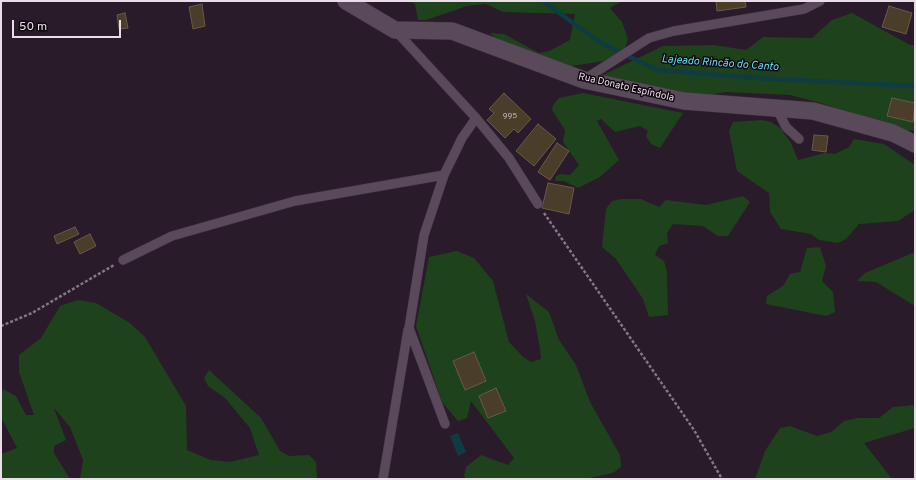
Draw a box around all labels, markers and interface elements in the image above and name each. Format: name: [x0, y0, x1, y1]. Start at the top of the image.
scale bar: [14, 12, 123, 38]
text: 50 m: [19, 19, 47, 35]
water label: Lajeado Rincão do Canto: [661, 53, 779, 75]
street label: Rua Donato Espíndola: [577, 71, 675, 105]
house number: 995: [503, 111, 517, 121]

